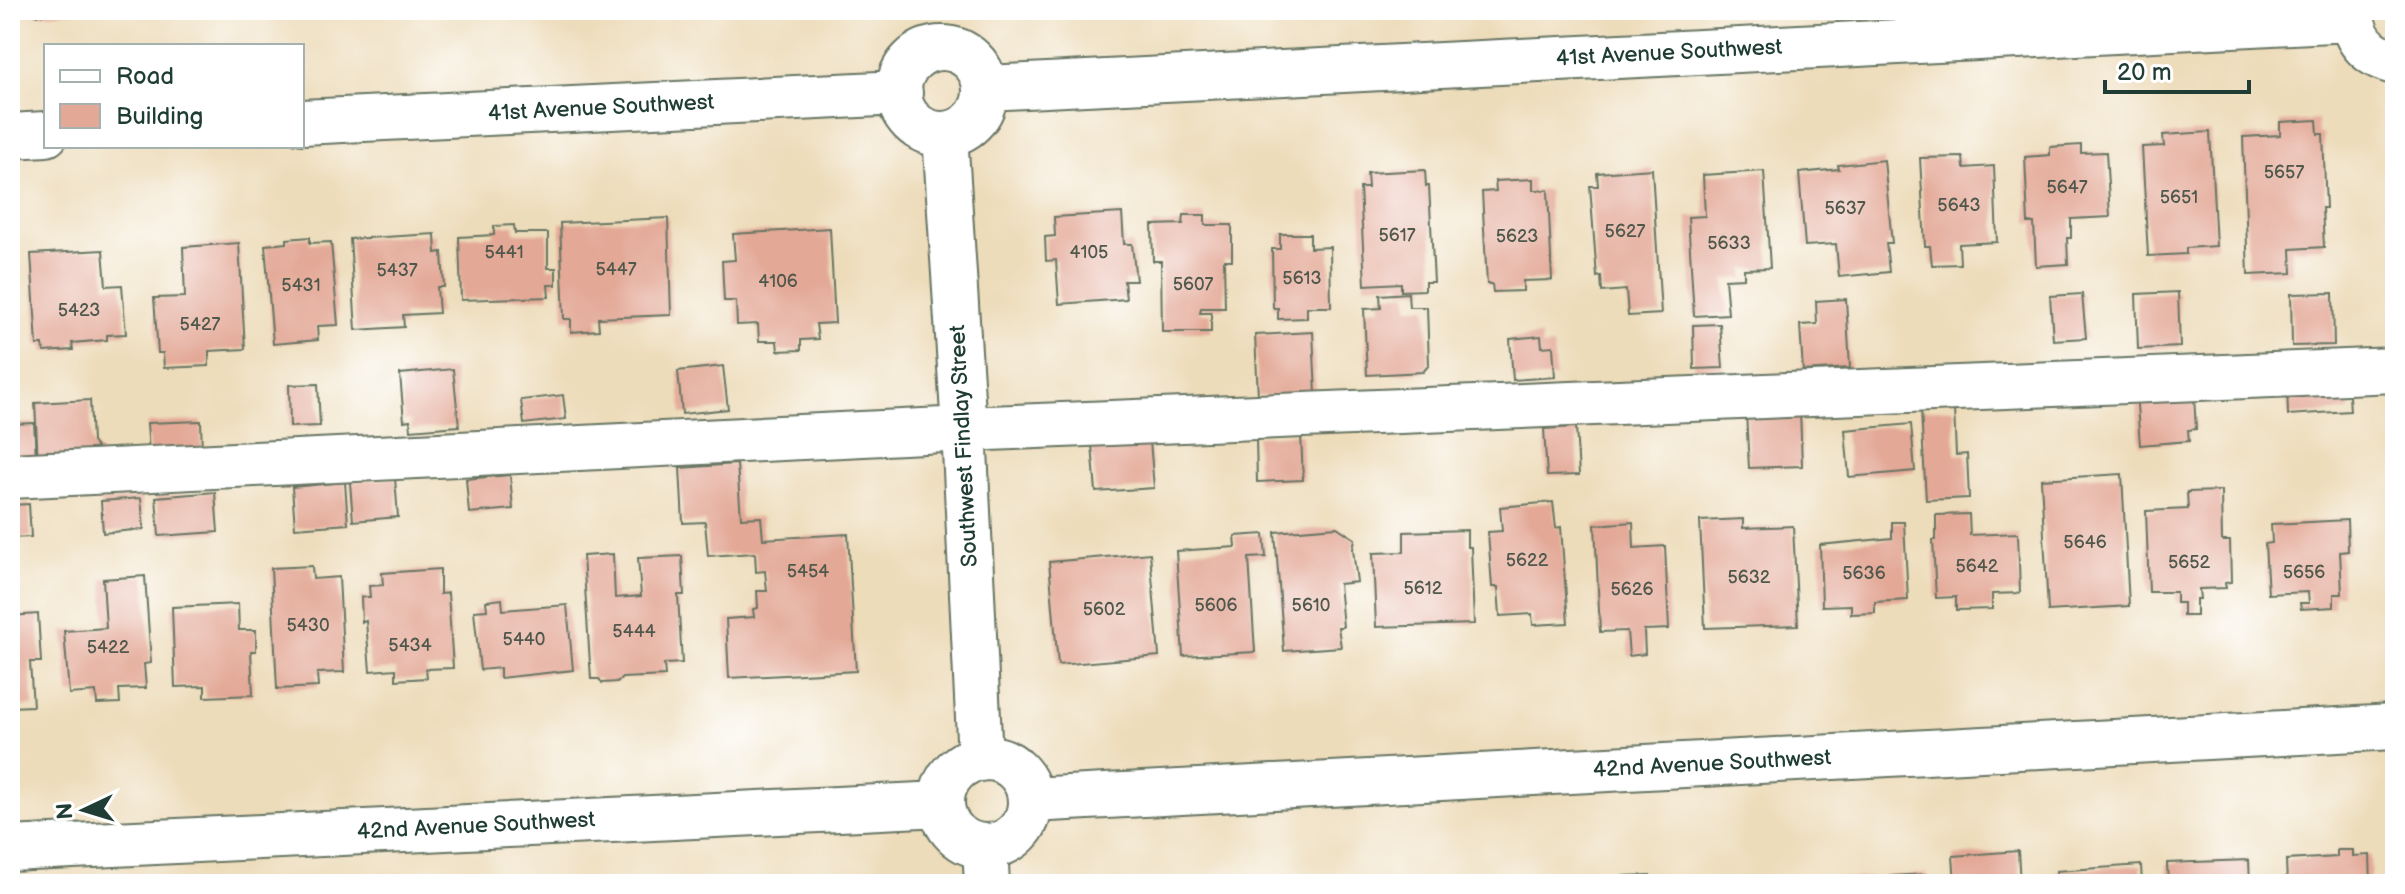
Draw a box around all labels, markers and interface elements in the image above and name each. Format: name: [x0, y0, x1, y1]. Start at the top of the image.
street label: 41st Avenue Southwest: [1555, 34, 1783, 72]
legend: [44, 44, 304, 148]
scale bar: [2105, 44, 2249, 94]
text: 20 m: [2117, 58, 2172, 87]
text: Road: [116, 62, 174, 91]
street label: 41st Avenue Southwest: [487, 89, 715, 127]
text: Building: [116, 102, 203, 131]
house number: 5657: [2264, 162, 2304, 183]
house number: 5647: [2046, 177, 2088, 198]
house number: 5651: [2160, 187, 2198, 208]
house number: 5643: [1937, 195, 1981, 216]
house number: 5637: [1824, 198, 1866, 219]
house number: 5627: [1605, 221, 1646, 242]
house number: 5617: [1378, 225, 1416, 246]
house number: 5623: [1496, 226, 1538, 247]
house number: 5633: [1707, 233, 1751, 254]
house number: 5441: [484, 242, 524, 263]
house number: 4105: [1070, 242, 1108, 263]
house number: 5447: [595, 259, 637, 280]
house number: 5437: [376, 260, 418, 281]
house number: 5613: [1282, 268, 1322, 289]
house number: 4106: [758, 271, 798, 292]
house number: 5607: [1173, 274, 1214, 295]
house number: 5431: [281, 275, 321, 296]
house number: 5423: [58, 300, 100, 321]
house number: 5427: [180, 314, 221, 335]
street label: Southwest Findlay Street: [944, 324, 984, 568]
house number: 5646: [2063, 532, 2107, 553]
house number: 5622: [1506, 550, 1549, 571]
house number: 5652: [2168, 552, 2211, 573]
house number: 5642: [1956, 556, 1999, 577]
house number: 5454: [787, 561, 829, 582]
house number: 5656: [2283, 562, 2325, 583]
house number: 5636: [1842, 563, 1886, 584]
house number: 5632: [1727, 567, 1771, 588]
house number: 5612: [1404, 578, 1443, 599]
house number: 5626: [1611, 579, 1653, 600]
house number: 5606: [1195, 595, 1237, 616]
house number: 5610: [1292, 595, 1330, 616]
house number: 5602: [1083, 599, 1126, 620]
house number: 5430: [287, 615, 329, 636]
house number: 5444: [612, 621, 656, 642]
house number: 5440: [503, 629, 545, 650]
house number: 5434: [388, 635, 432, 656]
house number: 5422: [87, 637, 130, 658]
street label: 42nd Avenue Southwest: [1592, 744, 1832, 784]
north arrow: [44, 770, 124, 850]
text: N: [52, 802, 80, 820]
street label: 42nd Avenue Southwest: [356, 806, 596, 846]

